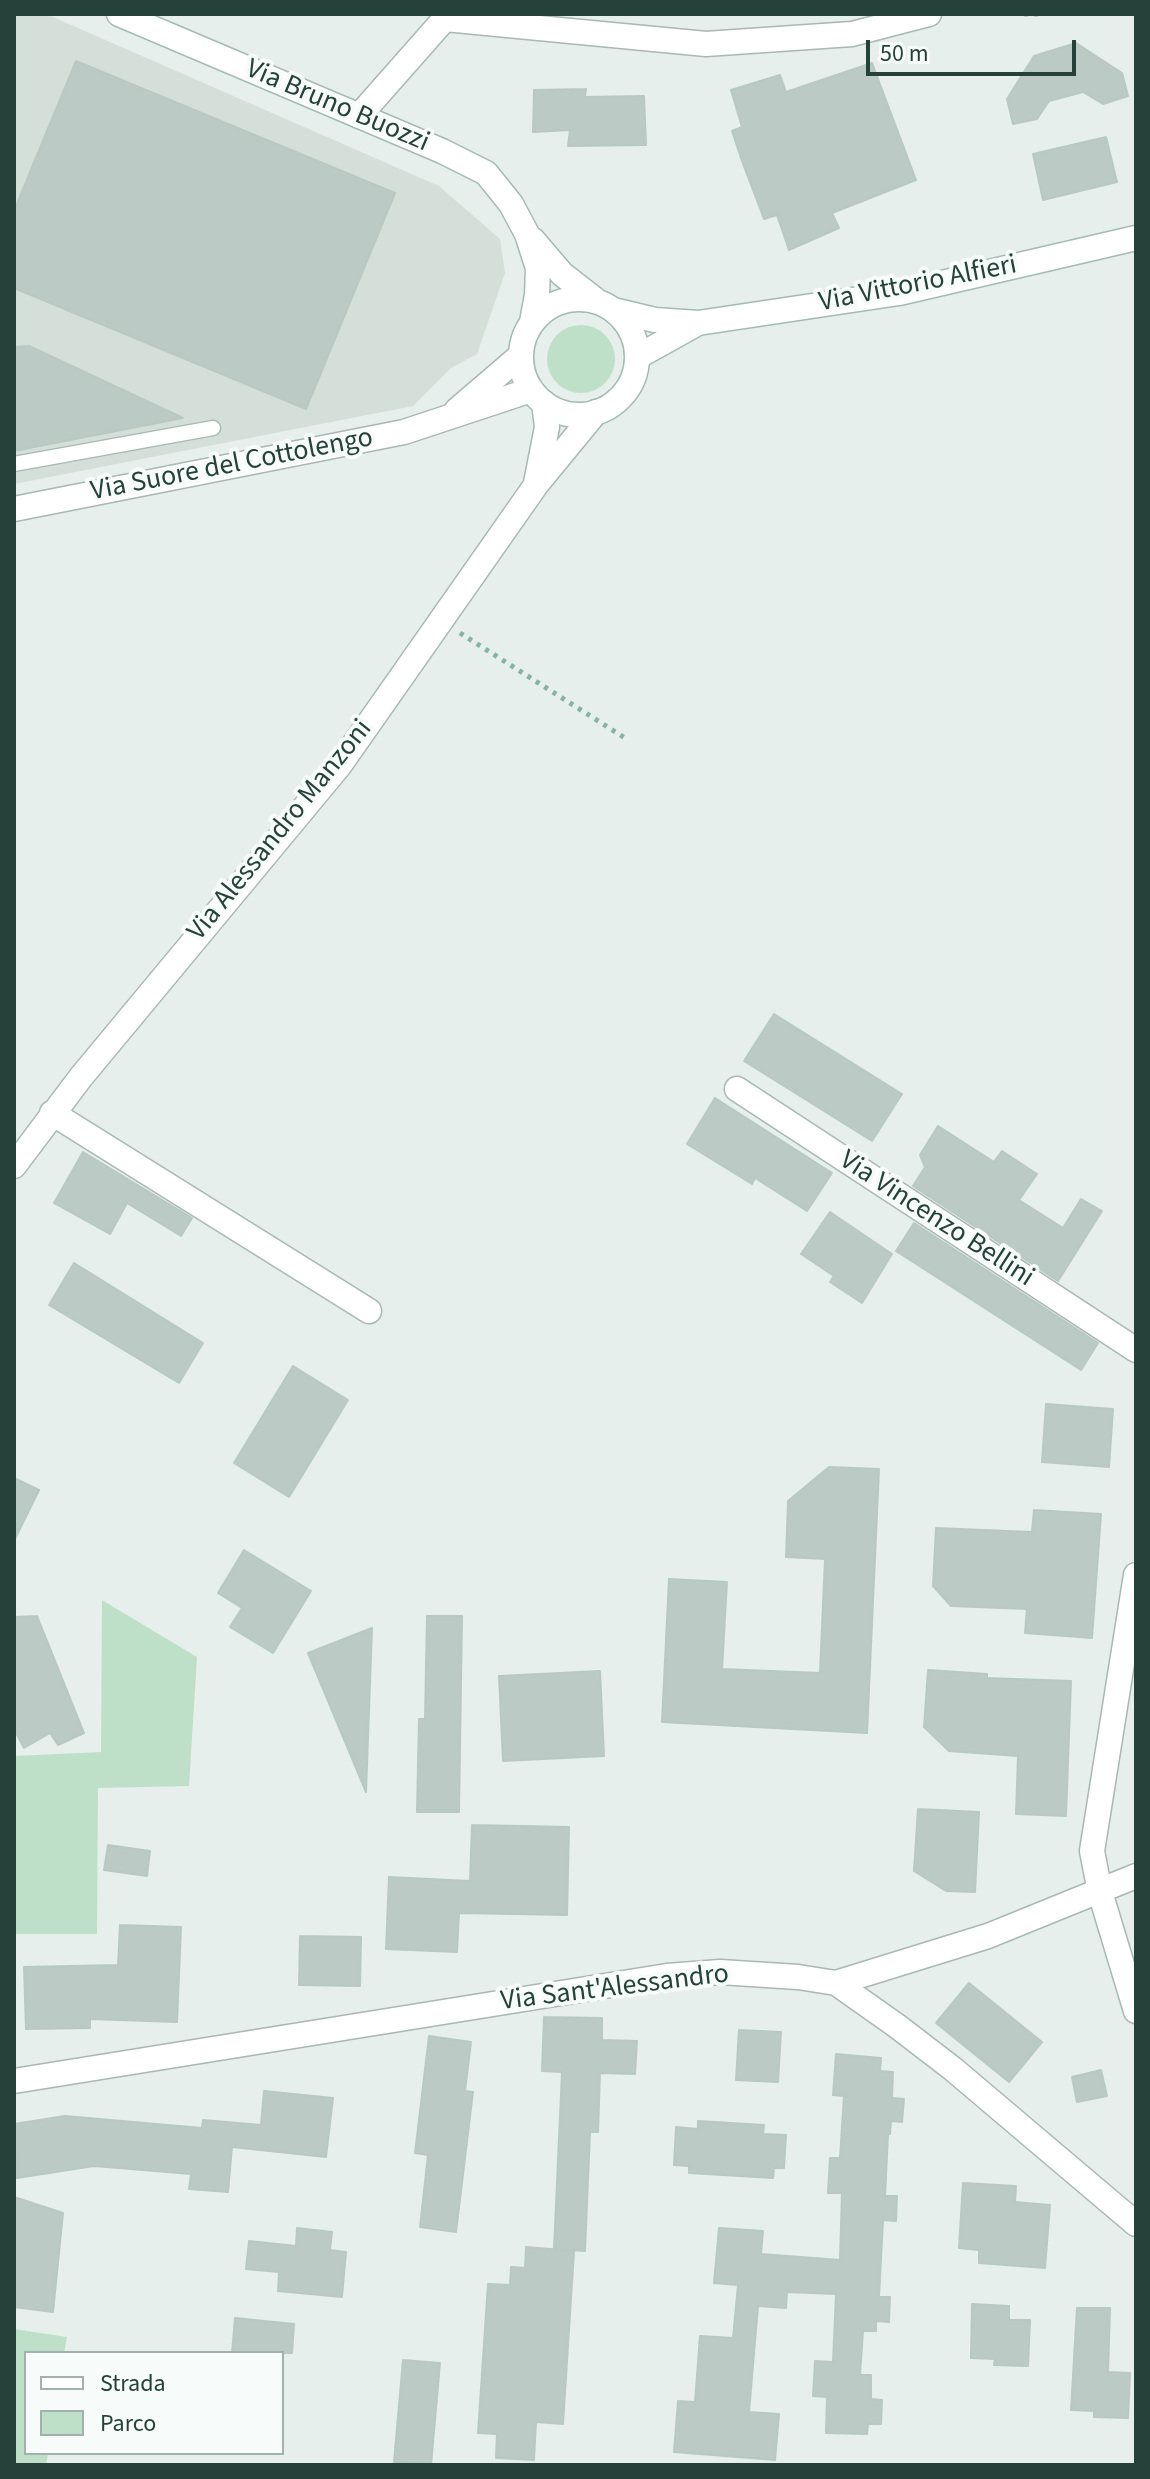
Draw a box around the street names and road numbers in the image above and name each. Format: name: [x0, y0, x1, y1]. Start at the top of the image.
street label: Via Bruno Buozzi: [240, 53, 434, 161]
street label: Via Vittorio Alfieri: [816, 249, 1020, 321]
street label: Via Suore del Cottolengo: [88, 422, 376, 510]
street label: Via Alessandro Manzoni: [182, 714, 380, 948]
street label: Via Vincenzo Bellini: [832, 1145, 1040, 1295]
street label: Via Sant'Alessandro: [499, 1958, 731, 2020]

